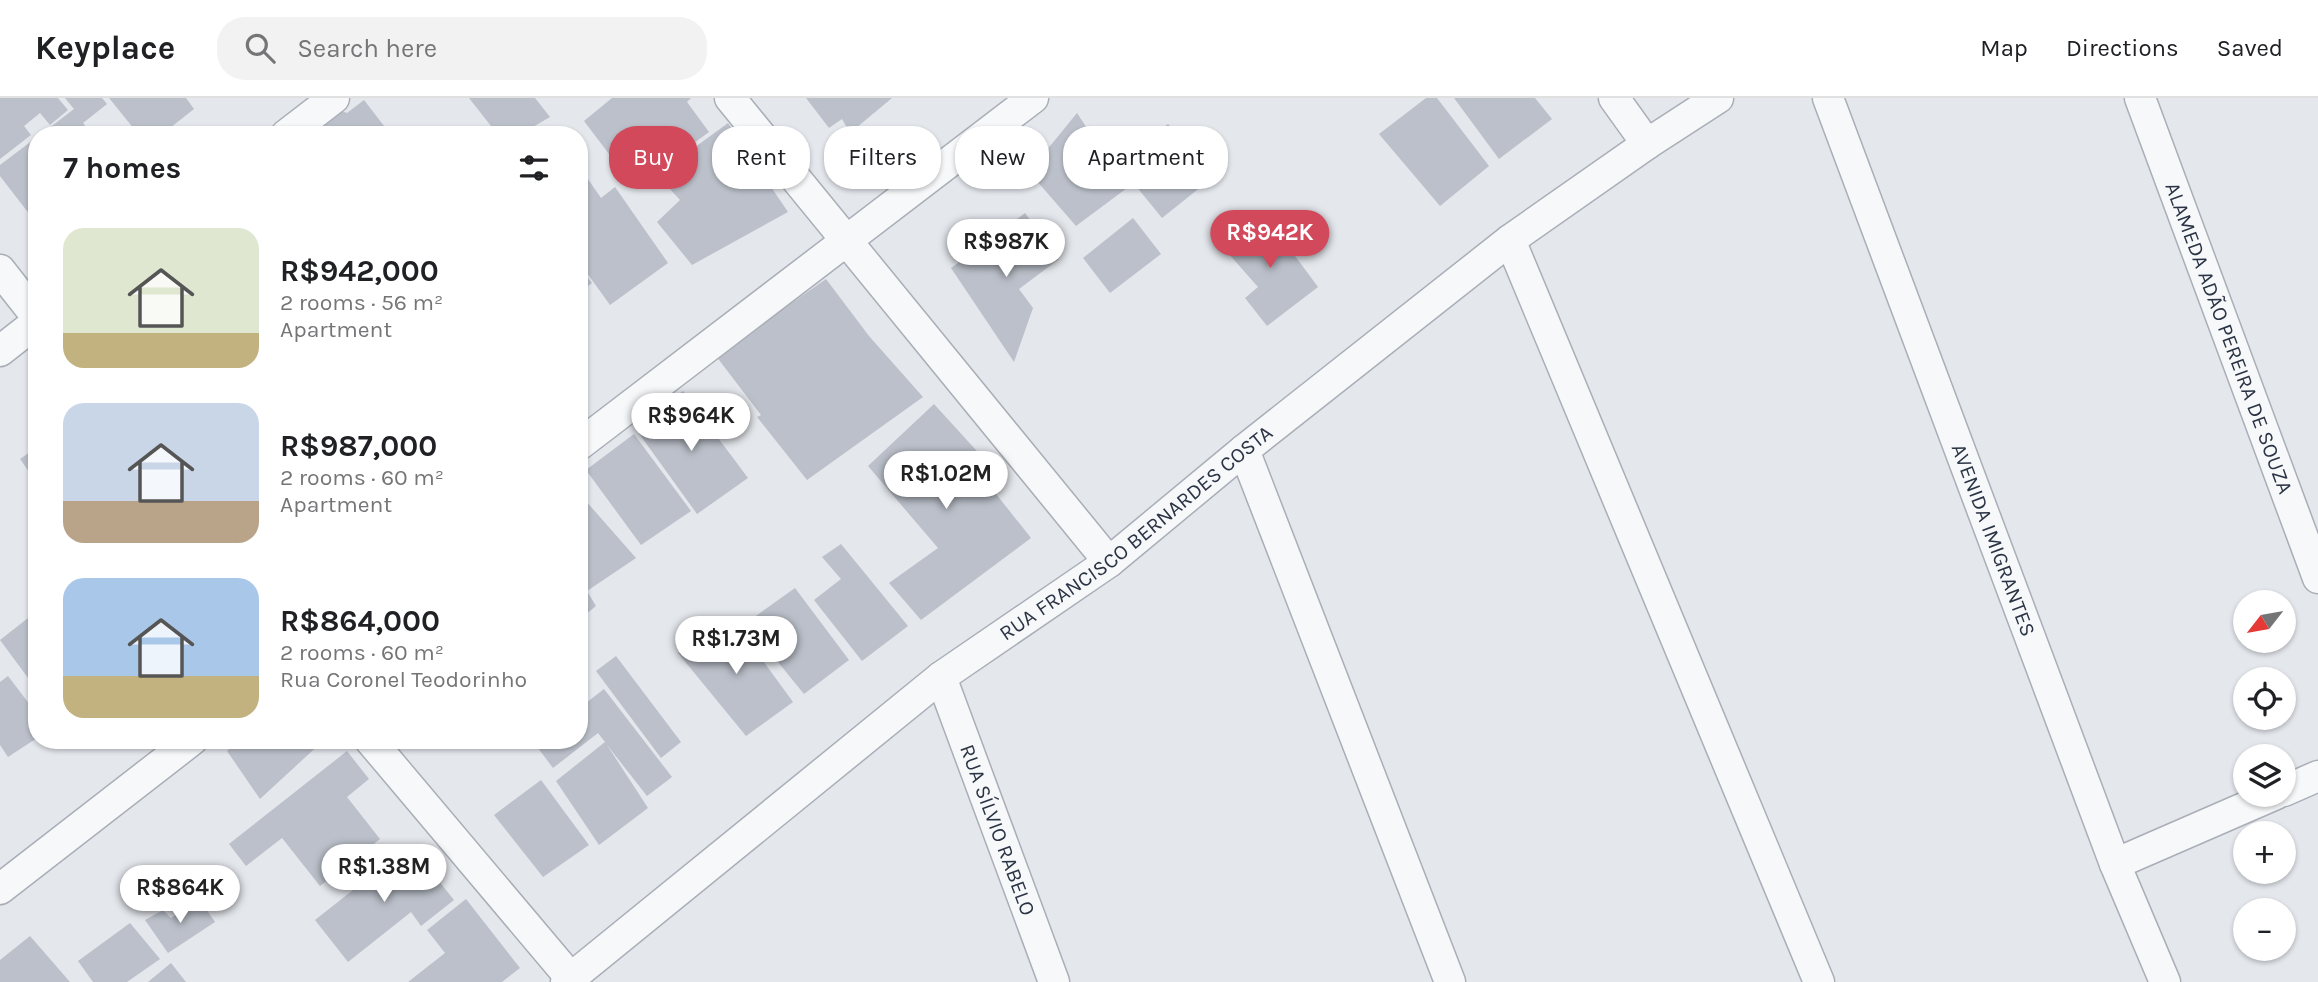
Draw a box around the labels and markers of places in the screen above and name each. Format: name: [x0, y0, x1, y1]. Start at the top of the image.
pin: R$942K: [1213, 211, 1327, 270]
pin: R$987K: [949, 220, 1063, 279]
pin: R$964K: [634, 394, 748, 453]
pin: R$1.02M: [881, 452, 1011, 511]
pin: R$1.73M: [671, 616, 801, 676]
pin: R$1.38M: [319, 844, 449, 904]
pin: R$864K: [123, 866, 237, 925]

